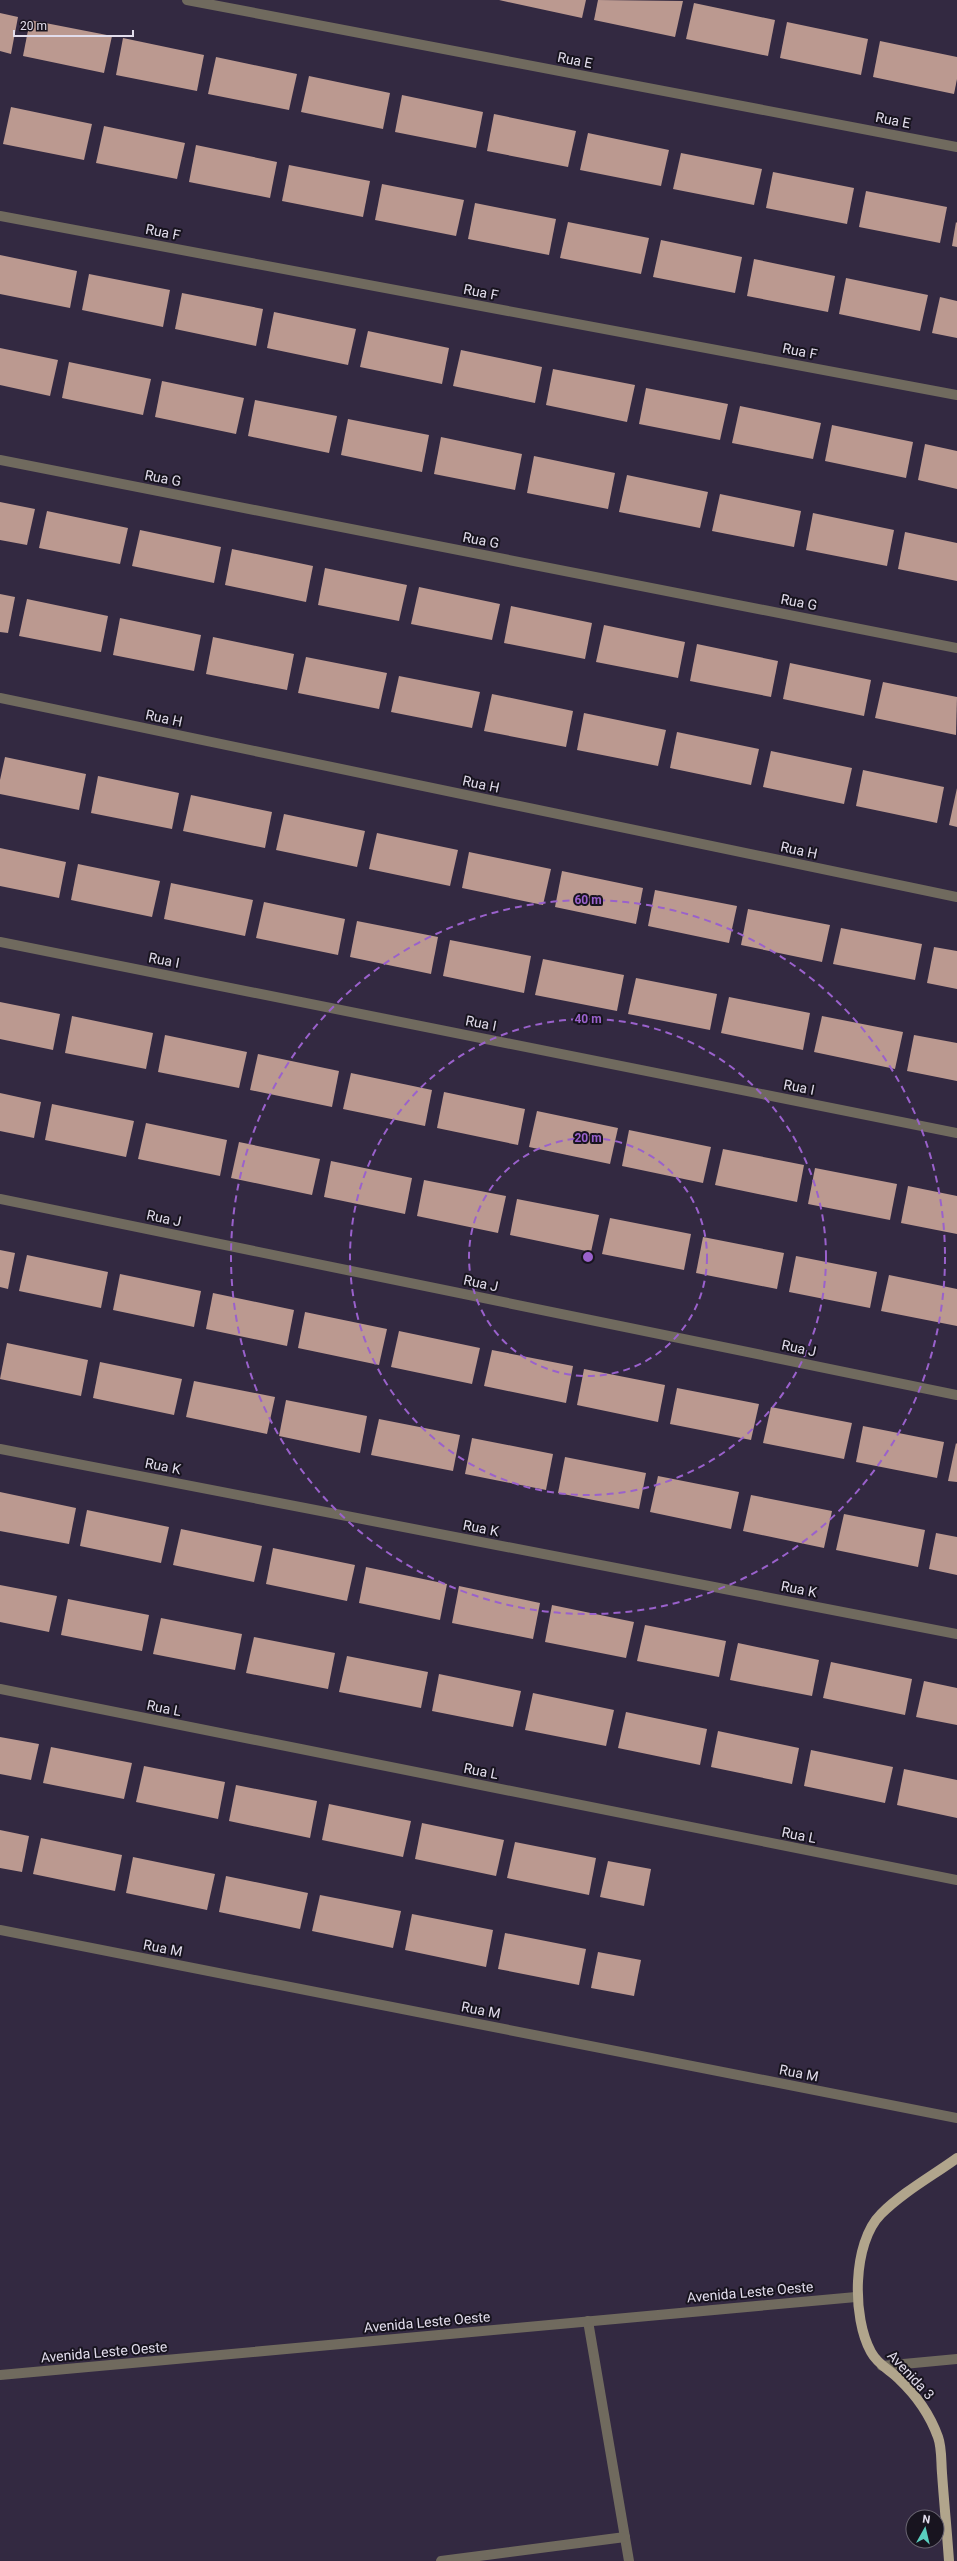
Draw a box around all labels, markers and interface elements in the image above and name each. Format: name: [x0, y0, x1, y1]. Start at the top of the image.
scale bar: [14, 12, 133, 38]
text: 20 m: [20, 19, 47, 33]
street label: Rua E: [556, 49, 594, 71]
street label: Rua E: [874, 109, 912, 131]
street label: Rua F: [144, 221, 182, 243]
street label: Rua F: [462, 281, 500, 303]
street label: Rua F: [781, 340, 819, 362]
street label: Rua G: [143, 467, 183, 489]
street label: Rua G: [461, 529, 501, 551]
street label: Rua G: [779, 591, 819, 613]
street label: Rua H: [144, 706, 184, 730]
street label: Rua H: [461, 772, 501, 796]
street label: Rua H: [779, 838, 819, 862]
text: 60 m: [574, 893, 602, 907]
street label: Rua I: [147, 949, 181, 971]
street label: Rua I: [464, 1012, 498, 1034]
text: 40 m: [574, 1012, 602, 1026]
street label: Rua I: [782, 1076, 816, 1098]
text: 20 m: [574, 1131, 602, 1145]
street label: Rua J: [145, 1207, 183, 1229]
centre of rings: [581, 1250, 595, 1264]
street label: Rua J: [462, 1272, 500, 1294]
street label: Rua J: [780, 1337, 818, 1359]
street label: Rua K: [144, 1455, 183, 1477]
street label: Rua K: [462, 1517, 501, 1539]
street label: Rua K: [780, 1578, 819, 1600]
street label: Rua L: [145, 1697, 183, 1719]
street label: Rua L: [462, 1760, 500, 1782]
street label: Rua L: [780, 1824, 818, 1846]
street label: Rua M: [142, 1936, 184, 1960]
street label: Rua M: [460, 1998, 502, 2022]
street label: Rua M: [778, 2061, 820, 2085]
street label: Avenida Leste Oeste: [686, 2278, 814, 2306]
street label: Avenida Leste Oeste: [363, 2308, 491, 2336]
street label: Avenida Leste Oeste: [40, 2338, 168, 2366]
street label: Avenida 3: [884, 2347, 938, 2403]
north arrow: [905, 2509, 945, 2549]
text: N: [922, 2513, 931, 2527]

